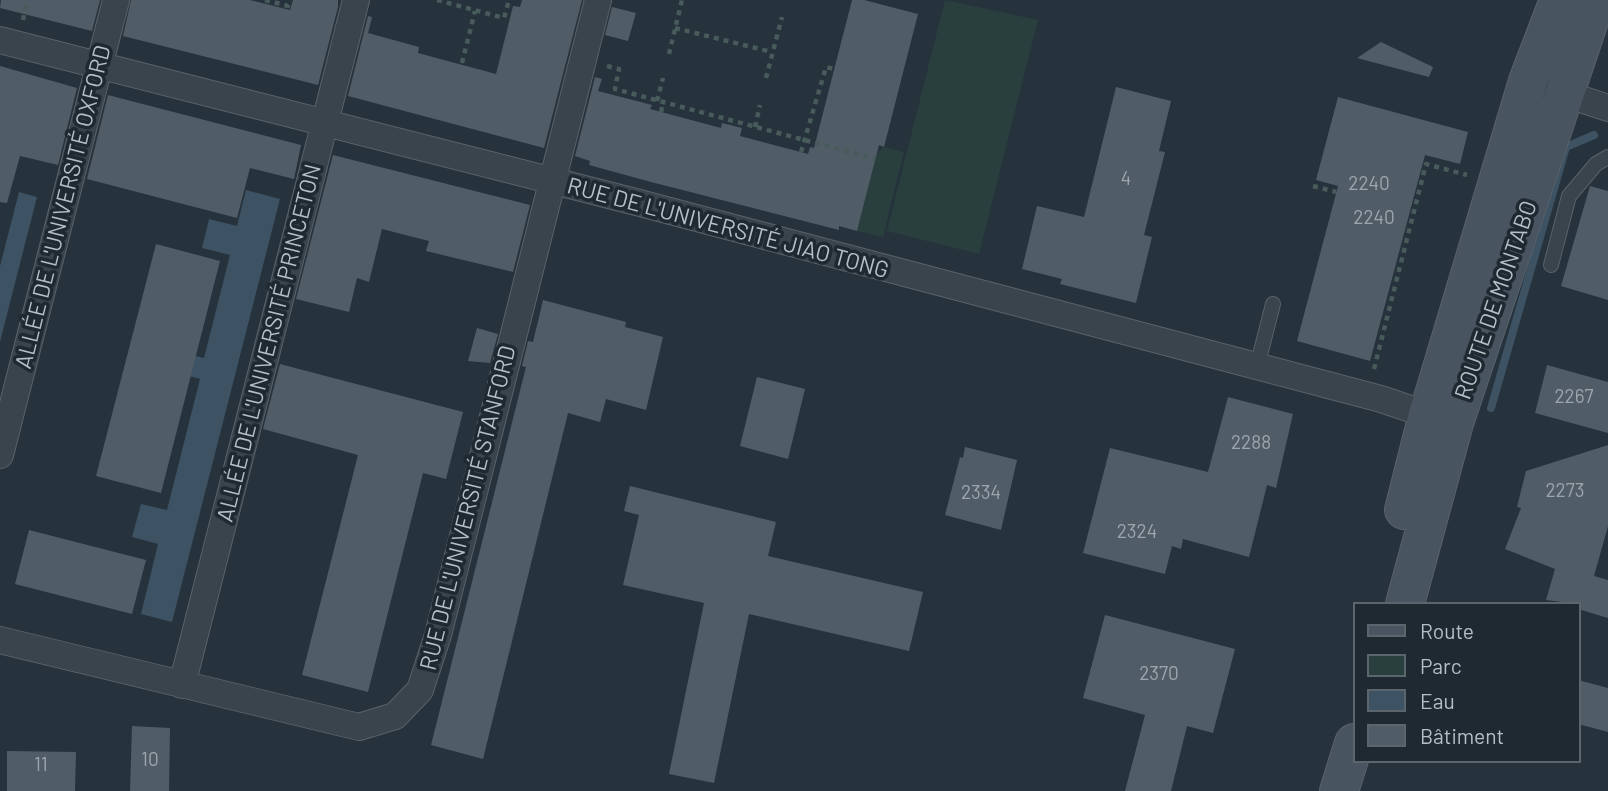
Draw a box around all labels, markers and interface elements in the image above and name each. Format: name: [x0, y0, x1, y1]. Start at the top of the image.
street label: ALLÉE DE L'UNIVERSITÉ OXFORD: [9, 42, 117, 372]
street label: ALLÉE DE L'UNIVERSITÉ PRINCETON: [211, 161, 327, 525]
house number: 4: [1121, 168, 1131, 190]
street label: RUE DE L'UNIVERSITÉ JIAO TONG: [564, 172, 892, 284]
house number: 2240: [1348, 173, 1390, 195]
street label: ROUTE DE MONTABO: [1449, 197, 1543, 403]
house number: 2240: [1353, 207, 1395, 229]
street label: RUE DE L'UNIVERSITÉ STANFORD: [414, 343, 522, 673]
house number: 2267: [1554, 386, 1594, 408]
house number: 2288: [1231, 432, 1271, 454]
house number: 2273: [1545, 480, 1585, 502]
house number: 2334: [961, 482, 1001, 504]
house number: 2324: [1117, 521, 1157, 543]
legend: [1352, 602, 1580, 763]
text: Route: [1420, 618, 1474, 643]
text: Parc: [1420, 653, 1462, 678]
house number: 2370: [1139, 663, 1179, 685]
text: Eau: [1420, 688, 1455, 713]
text: Bâtiment: [1420, 723, 1504, 748]
house number: 10: [141, 749, 159, 771]
house number: 11: [34, 754, 48, 776]

